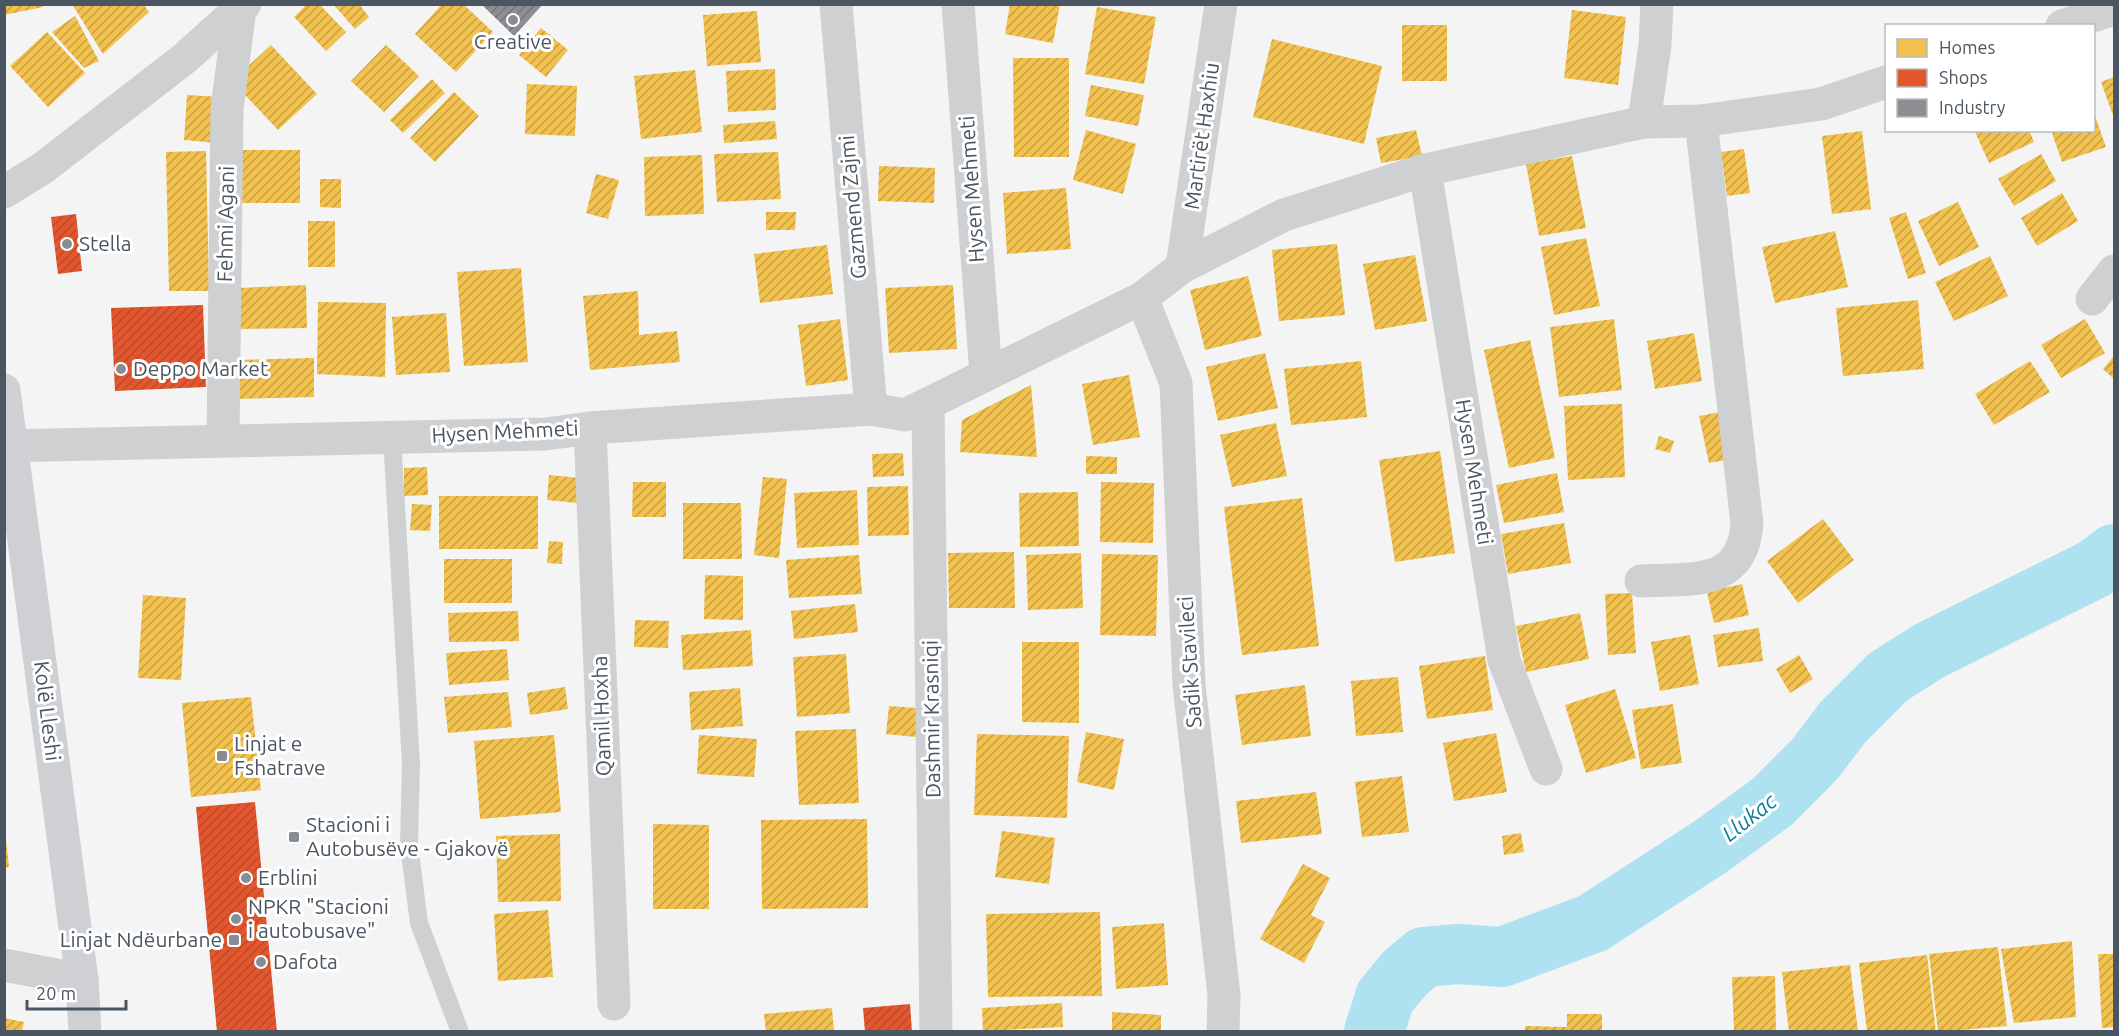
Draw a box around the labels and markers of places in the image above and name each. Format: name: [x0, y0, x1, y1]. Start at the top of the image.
marker: Creative: [506, 13, 520, 27]
place label: Creative: [474, 29, 552, 53]
place label: Stella: [79, 231, 132, 255]
marker: Stella: [60, 237, 74, 251]
place label: Deppo Market: [133, 356, 268, 380]
marker: Deppo Market: [114, 362, 128, 376]
place label: Linjat e Fshatrave: [234, 731, 326, 779]
marker: Linjat e Fshatrave: [215, 749, 229, 763]
place label: Stacioni i Autobusëve - Gjakovë: [306, 812, 509, 860]
marker: Stacioni i Autobusëve - Gjakovë: [287, 830, 301, 844]
place label: Erblini: [258, 865, 318, 889]
marker: Erblini: [239, 871, 253, 885]
place label: NPKR "Stacioni i autobusave": [248, 894, 389, 942]
marker: NPKR "Stacioni i autobusave": [229, 912, 243, 926]
place label: Linjat Ndëurbane: [60, 927, 222, 951]
marker: Linjat Ndëurbane: [227, 933, 241, 947]
place label: Dafota: [273, 949, 338, 973]
marker: Dafota: [254, 955, 268, 969]

